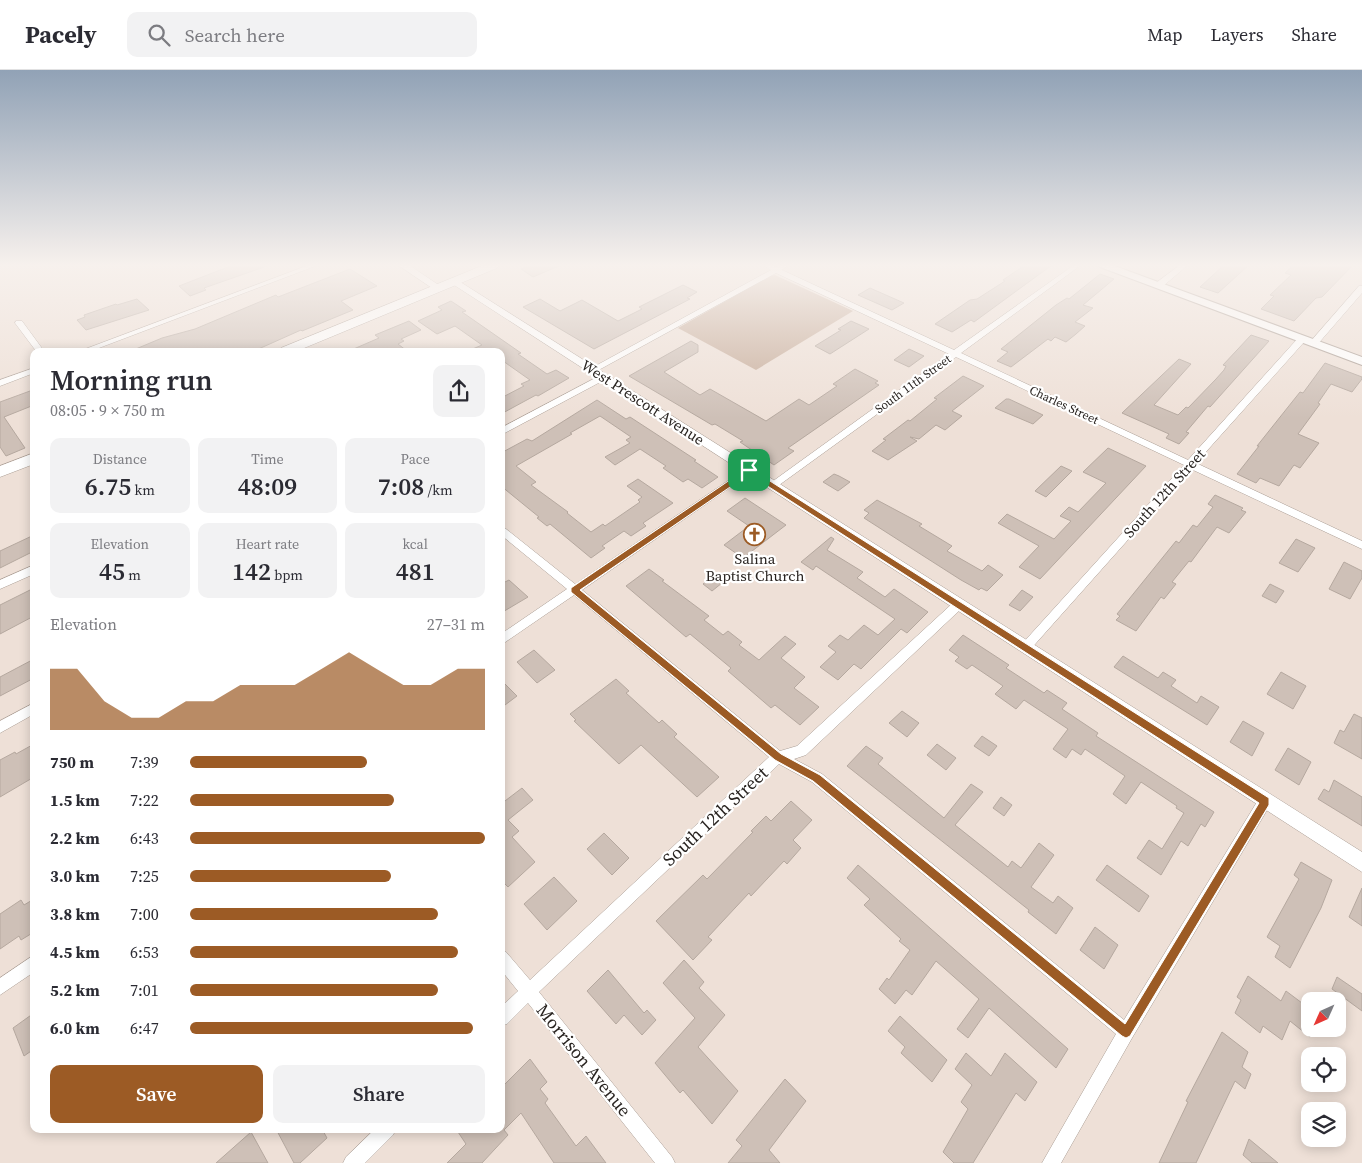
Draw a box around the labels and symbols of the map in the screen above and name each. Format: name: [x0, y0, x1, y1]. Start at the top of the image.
street label: South 11th Street: [872, 351, 954, 417]
street label: West Prescott Avenue: [577, 354, 709, 450]
street label: Charles Street: [1027, 382, 1101, 428]
street label: South 12th Street: [1118, 444, 1210, 542]
pin: [728, 449, 770, 491]
church icon: Salina Baptist Church: [743, 523, 767, 547]
place label: Salina Baptist Church: [705, 548, 805, 586]
street label: South 12th Street: [657, 760, 773, 871]
north arrow: [1301, 992, 1346, 1038]
street label: Morrison Avenue: [531, 998, 637, 1122]

